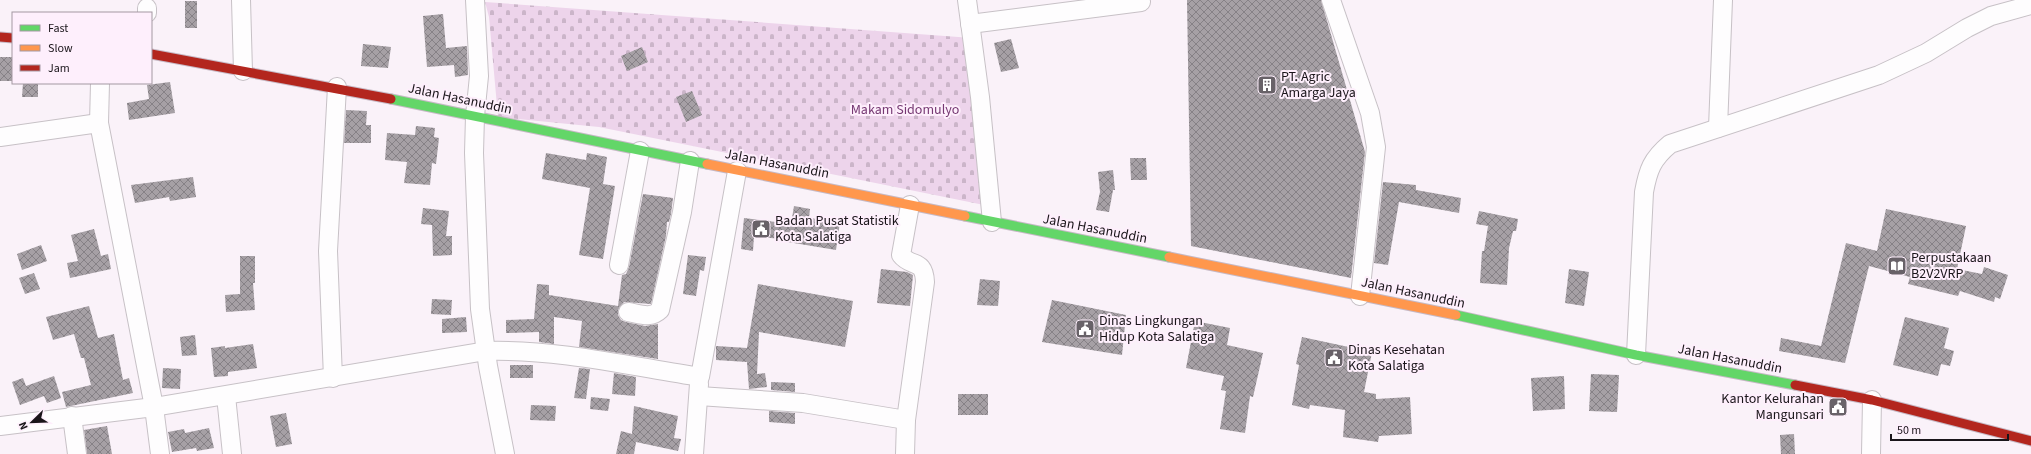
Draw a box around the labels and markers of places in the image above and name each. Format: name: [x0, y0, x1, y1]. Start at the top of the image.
place label: PT. Agric Amarga Jaya: [1281, 67, 1356, 103]
building icon: PT. Agric Amarga Jaya: [1256, 74, 1278, 96]
place label: Badan Pusat Statistik Kota Salatiga: [775, 211, 899, 247]
public building icon: Badan Pusat Statistik Kota Salatiga: [750, 218, 772, 240]
place label: Perpustakaan B2V2VRP: [1911, 248, 1991, 284]
library icon: Perpustakaan B2V2VRP: [1886, 255, 1908, 277]
place label: Dinas Lingkungan Hidup Kota Salatiga: [1099, 311, 1214, 347]
public building icon: Dinas Lingkungan Hidup Kota Salatiga: [1074, 318, 1096, 340]
place label: Dinas Kesehatan Kota Salatiga: [1348, 340, 1445, 376]
public building icon: Dinas Kesehatan Kota Salatiga: [1323, 347, 1345, 369]
place label: Kantor Kelurahan Mangunsari: [1721, 389, 1824, 425]
public building icon: Kantor Kelurahan Mangunsari: [1827, 396, 1849, 418]

